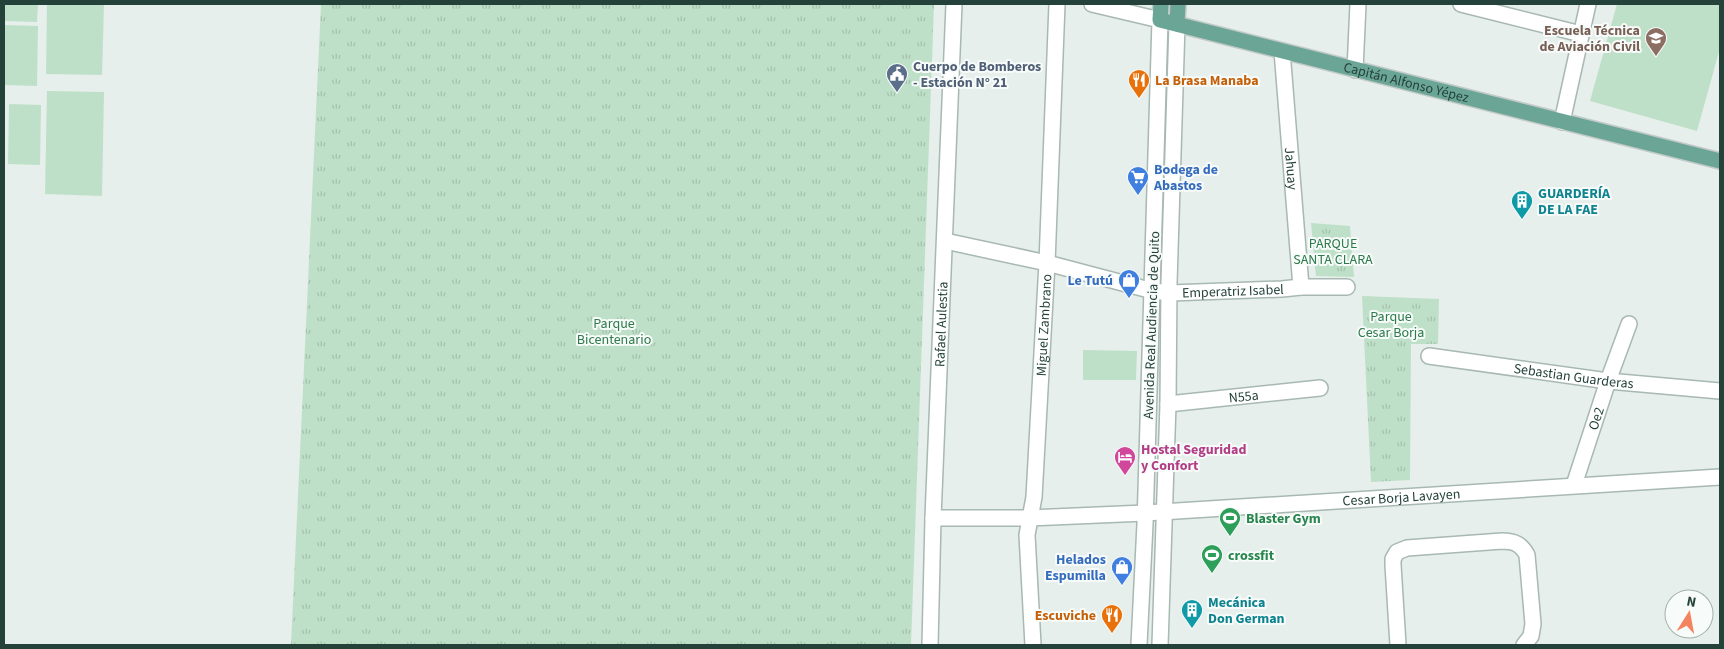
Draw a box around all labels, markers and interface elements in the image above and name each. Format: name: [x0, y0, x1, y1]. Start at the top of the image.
place label: Escuela Técnica de Aviación Civil: [1539, 21, 1640, 57]
school or university icon: Escuela Técnica de Aviación Civil: [1644, 26, 1668, 57]
place label: Cuerpo de Bomberos - Estación N° 21: [913, 57, 1041, 93]
street label: Capitán Alfonso Yépez: [1341, 58, 1471, 108]
public building icon: Cuerpo de Bomberos - Estación N° 21: [885, 62, 909, 93]
restaurant icon: La Brasa Manaba: [1127, 68, 1151, 99]
place label: La Brasa Manaba: [1155, 71, 1259, 91]
street label: Jahuay: [1279, 147, 1302, 191]
place label: Bodega de Abastos: [1153, 160, 1218, 196]
supermarket icon: Bodega de Abastos: [1126, 165, 1150, 196]
place label: GUARDERÍA DE LA FAE: [1538, 184, 1611, 220]
building icon: GUARDERÍA DE LA FAE: [1510, 189, 1534, 220]
street label: Avenida Real Audiencia de Quito: [1139, 231, 1165, 419]
park label: PARQUE SANTA CLARA: [1293, 234, 1373, 270]
shop icon: Le Tutú: [1117, 268, 1141, 299]
place label: Le Tutú: [1067, 271, 1113, 291]
street label: Miguel Zambrano: [1032, 274, 1057, 377]
street label: Emperatriz Isabel: [1182, 280, 1285, 304]
street label: Rafael Aulestia: [930, 281, 954, 367]
park label: Parque Cesar Borja: [1358, 307, 1424, 343]
park label: Parque Bicentenario: [577, 314, 651, 350]
street label: Sebastian Guarderas: [1512, 359, 1634, 394]
street label: N55a: [1228, 386, 1260, 409]
street label: Oe2: [1584, 405, 1610, 433]
place label: Hostal Seguridad y Confort: [1141, 440, 1247, 476]
hotel icon: Hostal Seguridad y Confort: [1113, 445, 1137, 476]
street label: Cesar Borja Lavayen: [1342, 484, 1461, 512]
sports icon: Blaster Gym: [1218, 506, 1242, 537]
place label: Blaster Gym: [1246, 509, 1321, 529]
sports icon: crossfit: [1200, 543, 1224, 574]
place label: crossfit: [1228, 546, 1275, 566]
place label: Helados Espumilla: [1045, 550, 1106, 586]
shop icon: Helados Espumilla: [1110, 555, 1134, 586]
north arrow: [1664, 589, 1714, 639]
text: N: [1685, 592, 1698, 613]
place label: Mecánica Don German: [1208, 593, 1285, 629]
building icon: Mecánica Don German: [1180, 598, 1204, 629]
restaurant icon: Escuviche: [1100, 603, 1124, 634]
place label: Escuviche: [1035, 606, 1096, 626]

